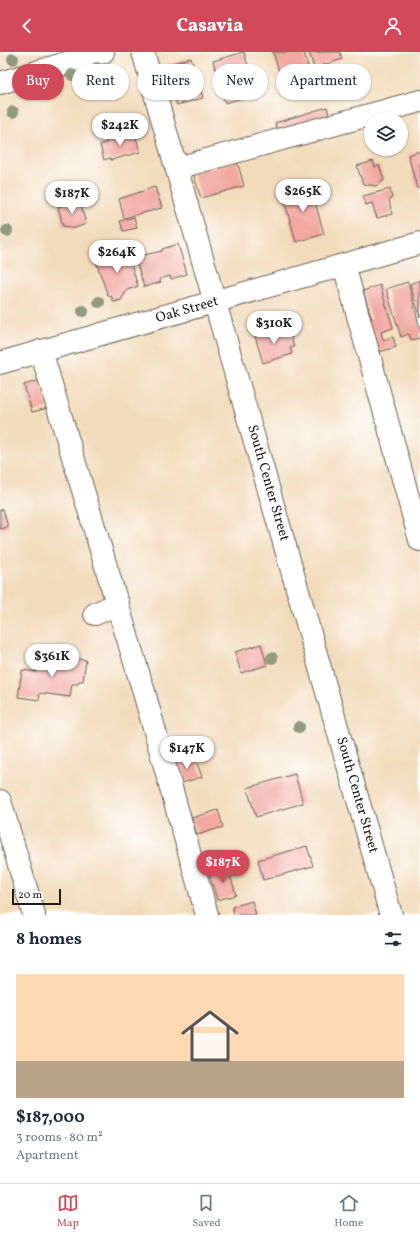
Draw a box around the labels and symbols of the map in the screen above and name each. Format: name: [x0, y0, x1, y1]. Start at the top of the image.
pin: $242K: [92, 113, 148, 147]
pin: $265K: [275, 179, 331, 213]
pin: $187K: [44, 181, 100, 215]
pin: $264K: [89, 240, 145, 274]
street label: Oak Street: [153, 292, 221, 328]
pin: $310K: [246, 311, 302, 345]
street label: South Center Street: [242, 423, 294, 543]
pin: $361K: [24, 644, 80, 678]
street label: South Center Street: [331, 735, 383, 855]
pin: $147K: [159, 736, 215, 770]
pin: $187K: [195, 850, 251, 884]
scale bar: [12, 887, 61, 906]

